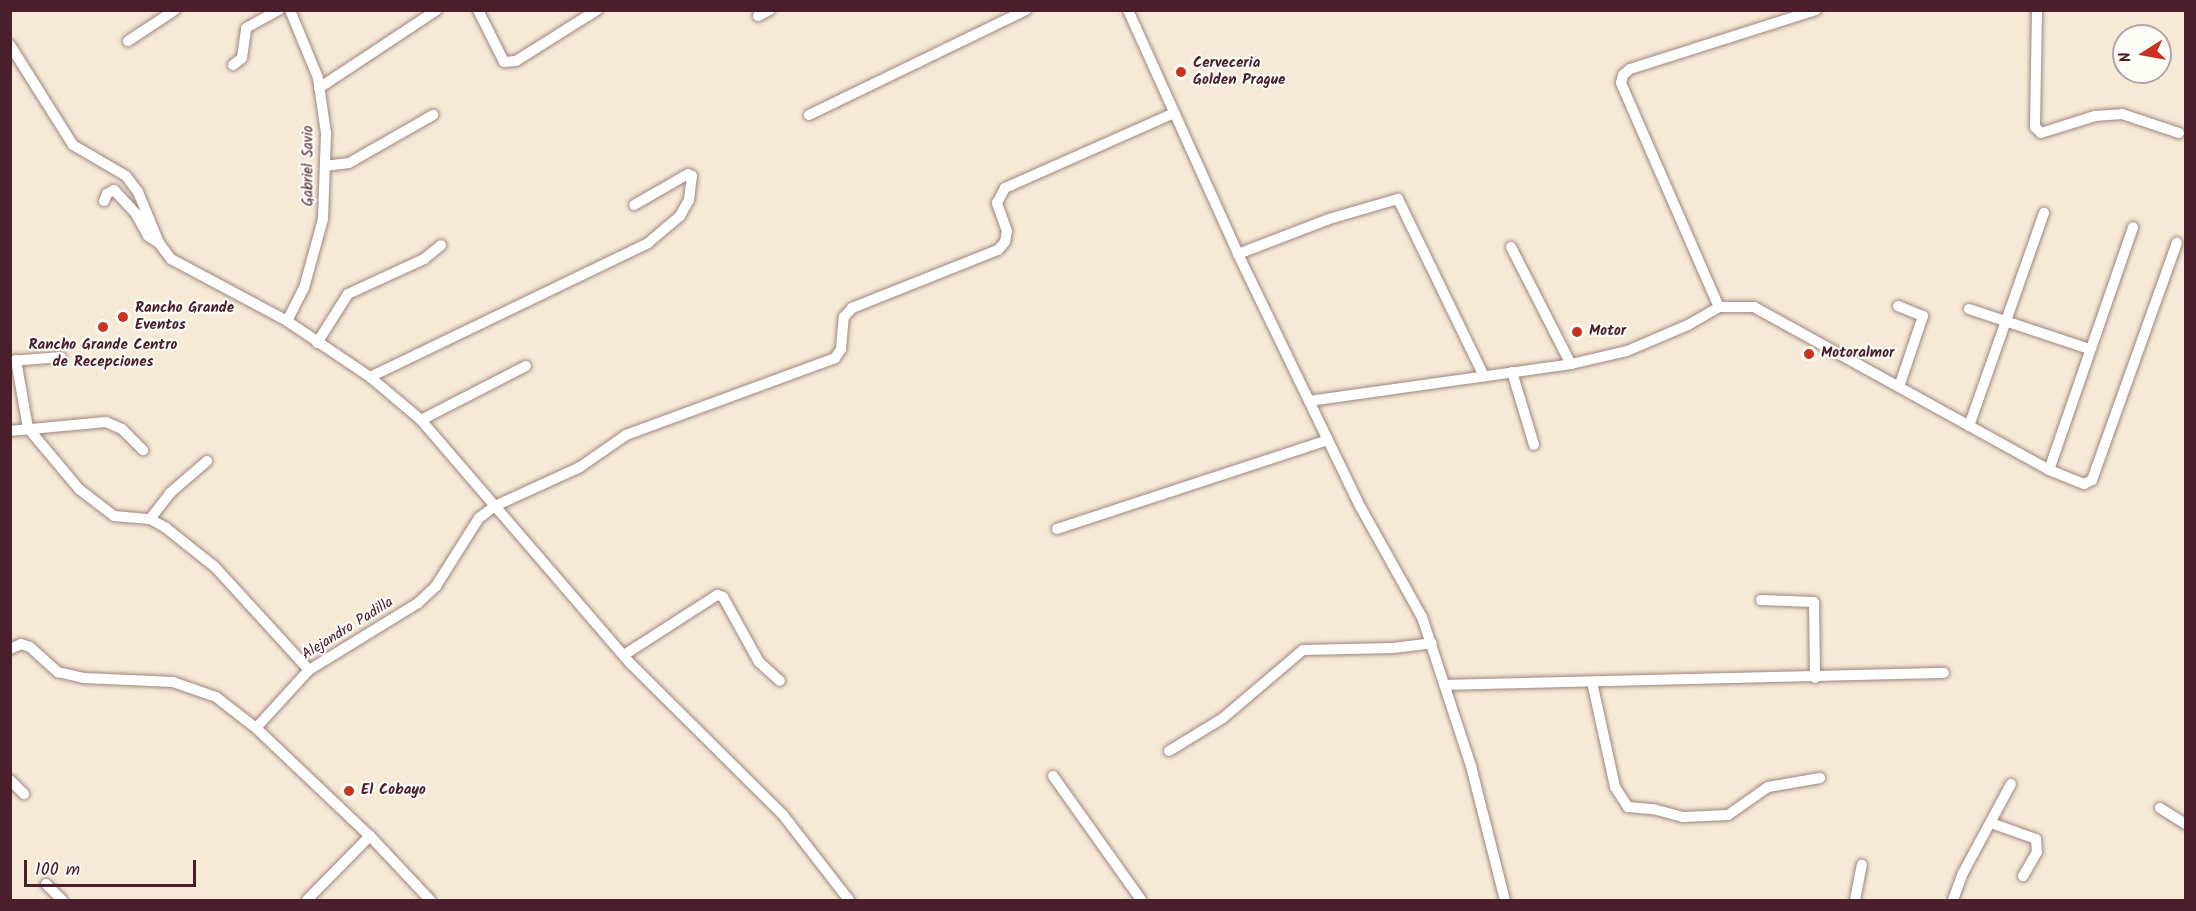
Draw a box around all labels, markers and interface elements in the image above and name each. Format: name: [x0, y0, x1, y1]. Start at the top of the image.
north arrow: [2112, 24, 2172, 84]
text: N: [2113, 50, 2139, 65]
place label: Cerveceria Golden Prague: [1193, 54, 1285, 89]
marker: Cerveceria Golden Prague: [1174, 65, 1188, 79]
street label: Gabriel Savio: [300, 126, 318, 206]
place label: Rancho Grande Eventos: [135, 299, 234, 334]
marker: Rancho Grande Eventos: [116, 310, 130, 324]
marker: Rancho Grande Centro de Recepciones: [96, 320, 110, 334]
place label: Motor: [1589, 323, 1626, 341]
marker: Motor: [1570, 325, 1584, 339]
place label: Rancho Grande Centro de Recepciones: [29, 336, 177, 371]
place label: Motoralmor: [1821, 345, 1894, 363]
marker: Motoralmor: [1802, 347, 1816, 361]
street label: Alejandro Padilla: [299, 594, 397, 664]
place label: El Cobayo: [361, 782, 426, 800]
marker: El Cobayo: [342, 784, 356, 798]
scale bar: [27, 848, 200, 886]
text: 100 m: [35, 856, 80, 885]

